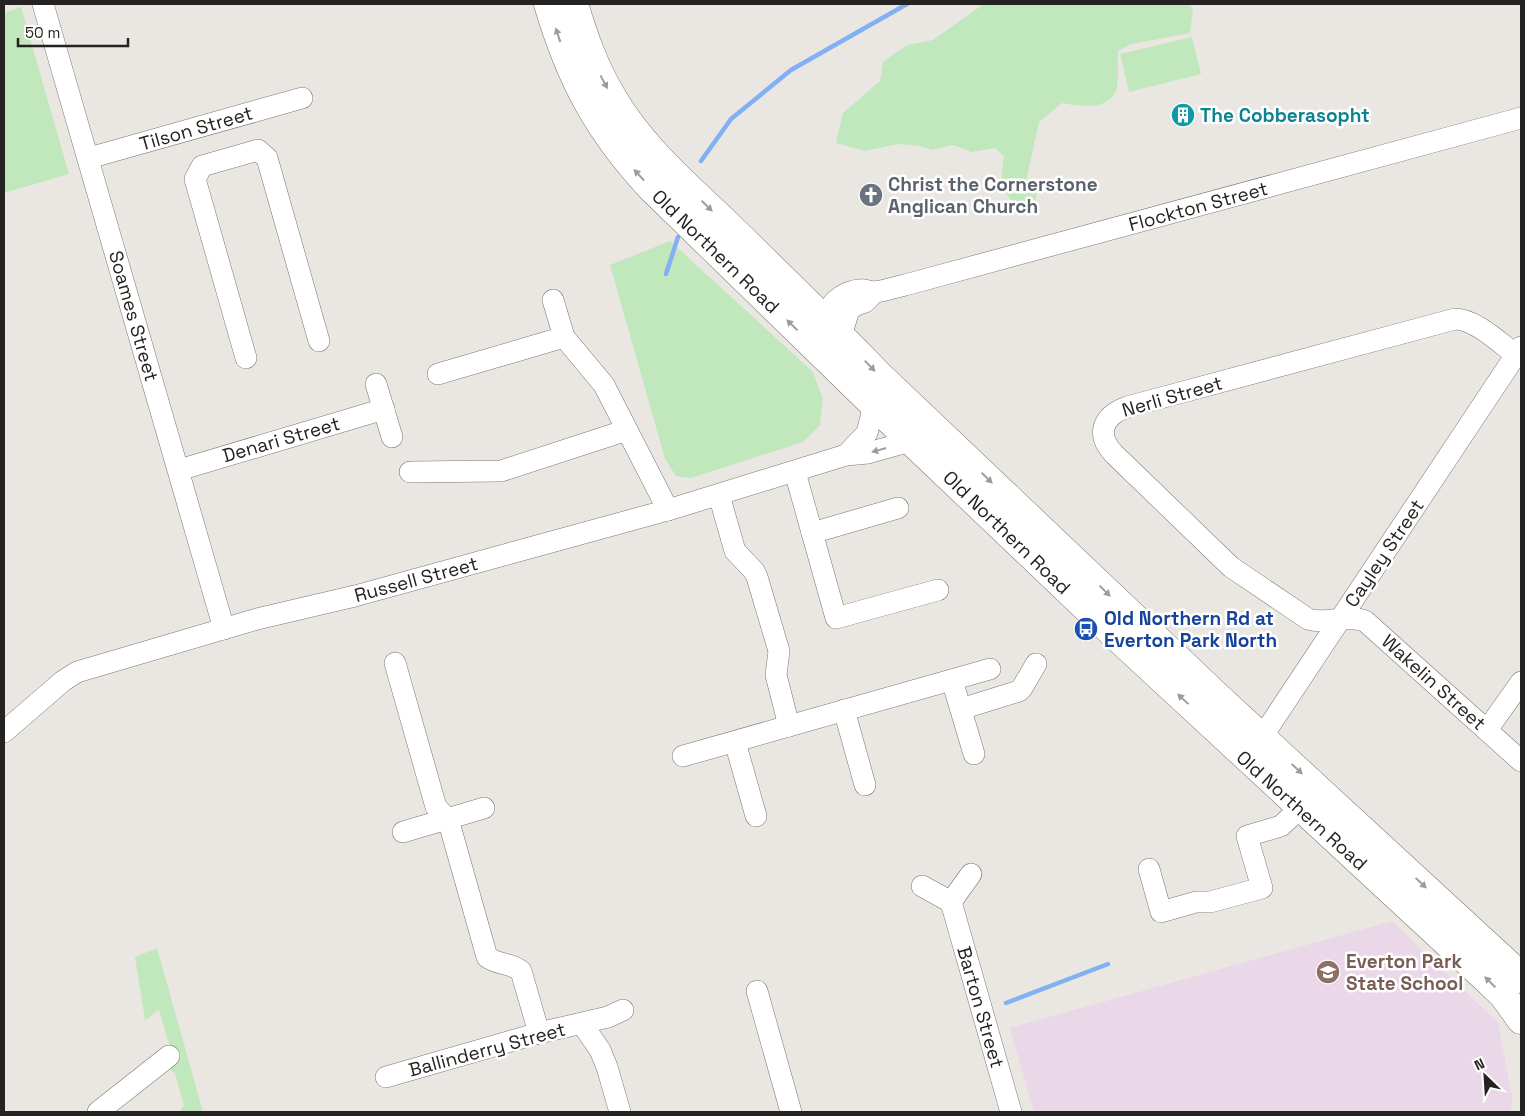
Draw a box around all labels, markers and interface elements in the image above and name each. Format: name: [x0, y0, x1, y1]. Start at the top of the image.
scale bar: [18, 15, 128, 47]
text: 50 m: [25, 23, 60, 42]
one-way arrow: [554, 28, 561, 43]
one-way arrow: [600, 75, 608, 89]
street label: Tilson Street: [137, 100, 256, 157]
building icon: The Cobberasopht: [1170, 102, 1196, 128]
place label: The Cobberasopht: [1200, 103, 1370, 128]
one-way arrow: [633, 168, 644, 181]
place label: Christ the Cornerstone Anglican Church: [888, 172, 1098, 219]
street label: Flockton Street: [1126, 176, 1270, 237]
church icon: Christ the Cornerstone Anglican Church: [858, 182, 884, 208]
street label: Old Northern Road: [647, 184, 785, 319]
one-way arrow: [701, 200, 713, 212]
street label: Soames Street: [103, 248, 164, 384]
one-way arrow: [786, 319, 798, 331]
one-way arrow: [864, 359, 876, 371]
street label: Nerli Street: [1119, 370, 1225, 423]
street label: Denari Street: [219, 411, 343, 468]
one-way arrow: [871, 446, 886, 454]
street label: Old Northern Road: [938, 465, 1076, 600]
one-way arrow: [981, 472, 993, 484]
street label: Cayley Street: [1339, 494, 1430, 612]
street label: Russell Street: [351, 551, 481, 608]
one-way arrow: [1098, 584, 1110, 596]
place label: Old Northern Rd at Everton Park North: [1104, 606, 1277, 653]
bus stop icon: Old Northern Rd at Everton Park North: [1073, 616, 1099, 642]
street label: Wakelin Street: [1376, 629, 1491, 736]
one-way arrow: [1177, 693, 1189, 705]
street label: Old Northern Road: [1231, 745, 1372, 876]
one-way arrow: [1290, 763, 1302, 775]
one-way arrow: [1414, 877, 1426, 889]
street label: Barton Street: [951, 943, 1010, 1071]
place label: Everton Park State School: [1346, 949, 1463, 996]
school or university icon: Everton Park State School: [1315, 959, 1341, 985]
one-way arrow: [1484, 977, 1496, 989]
street label: Ballinderry Street: [406, 1017, 568, 1082]
north arrow: [1460, 1051, 1510, 1101]
text: N: [1471, 1054, 1488, 1074]

